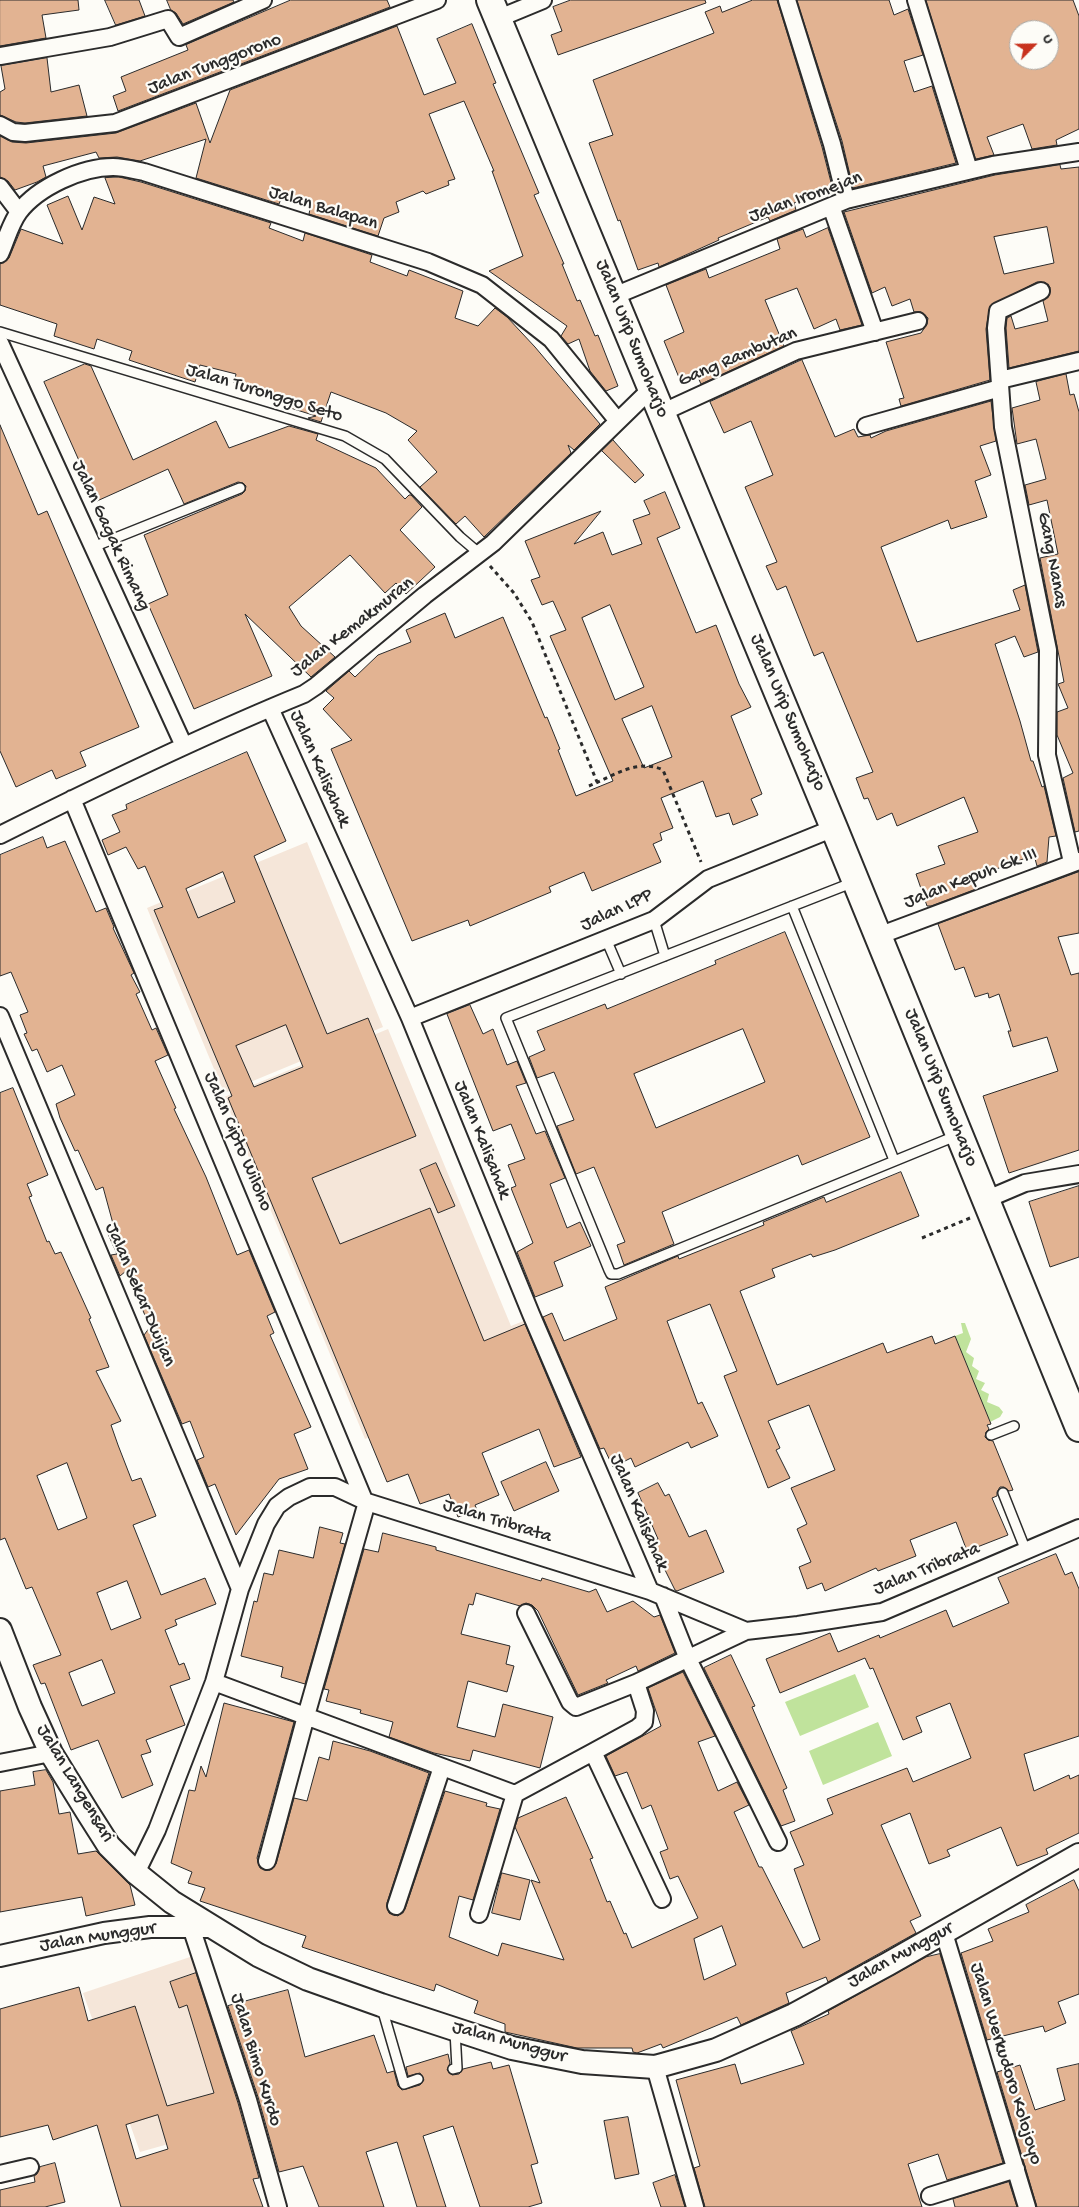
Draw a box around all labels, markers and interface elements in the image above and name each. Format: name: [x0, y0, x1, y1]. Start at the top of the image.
north arrow: [1009, 20, 1059, 70]
street label: Jalan Tunggorono: [145, 29, 285, 101]
text: U: [1038, 32, 1057, 46]
street label: Jalan Iromejan: [746, 167, 866, 229]
street label: Jalan Balapan: [266, 182, 380, 236]
street label: Jalan Urip Sumoharjo: [589, 257, 673, 421]
street label: Gang Rambutan: [675, 323, 801, 393]
street label: Jalan Turonggo Seto: [183, 359, 345, 429]
street label: Jalan Gagak Rimang: [65, 457, 155, 615]
street label: Gang Nanas: [1031, 511, 1071, 609]
street label: Jalan Kemakmuran: [287, 573, 419, 683]
street label: Jalan Urip Sumoharjo: [744, 631, 830, 795]
street label: Jalan Kalisahak: [283, 707, 355, 831]
street label: Jalan Kepuh Gk III: [901, 843, 1041, 915]
street label: Jalan LPP: [577, 884, 657, 938]
street label: Jalan Urip Sumoharjo: [898, 1006, 982, 1170]
street label: Jalan Cipto Wiloho: [197, 1069, 277, 1215]
street label: Jalan Kalisahak: [447, 1078, 515, 1202]
street label: Jalan Sekar Dwijan: [98, 1220, 180, 1370]
street label: Jalan Kalisahak: [603, 1451, 673, 1575]
street label: Jalan Tribrata: [440, 1495, 554, 1549]
street label: Jalan Tribrata: [871, 1538, 983, 1602]
street label: Jalan Langensari: [30, 1721, 118, 1847]
street label: Jalan Munggur: [38, 1918, 158, 1958]
street label: Jalan Munggur: [844, 1918, 958, 1994]
street label: Jalan Werkudoro Kolojoyo: [963, 1960, 1047, 2168]
street label: Jalan Bimo Kurdo: [224, 1991, 286, 2129]
street label: Jalan Munggur: [449, 2017, 569, 2069]

